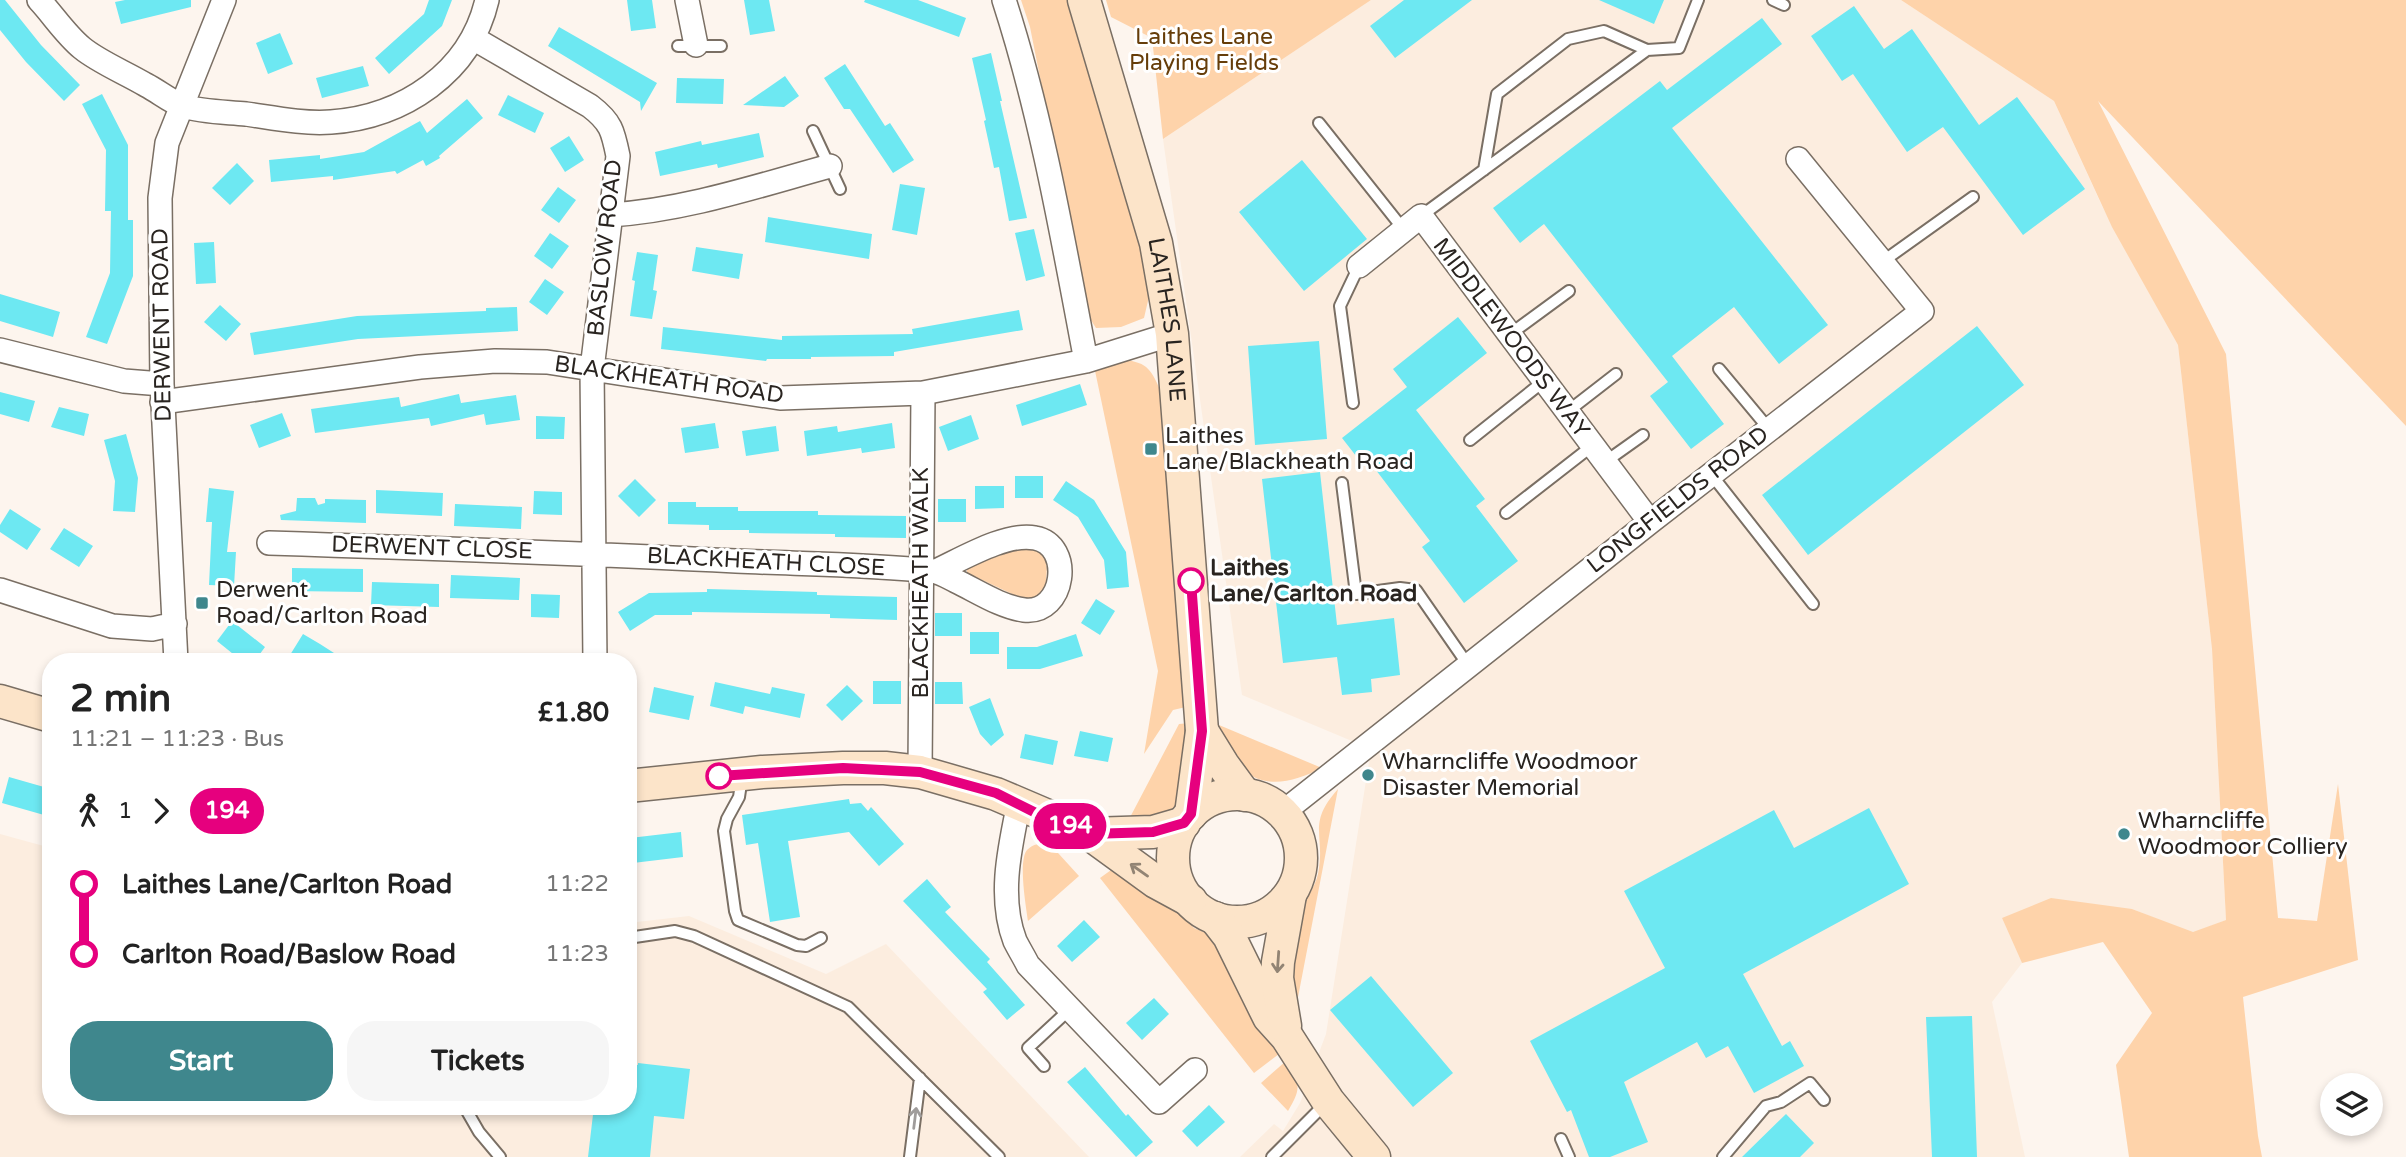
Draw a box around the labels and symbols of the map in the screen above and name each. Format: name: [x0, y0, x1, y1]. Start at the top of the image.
park label: Laithes Lane Playing Fields: [1129, 23, 1279, 77]
street label: BASLOW ROAD: [582, 158, 628, 338]
street label: DERWENT ROAD: [146, 228, 178, 422]
street label: MIDDLEWOODS WAY: [1427, 233, 1595, 444]
street label: LAITHES LANE: [1141, 235, 1191, 403]
street label: BLACKHEATH ROAD: [553, 350, 785, 410]
street label: LONGFIELDS ROAD: [1582, 420, 1774, 580]
place label: Laithes Lane/Blackheath Road: [1165, 422, 1414, 476]
marker: Laithes Lane/Blackheath Road: [1143, 441, 1159, 457]
street label: BLACKHEATH WALK: [907, 467, 935, 699]
street label: DERWENT CLOSE: [331, 530, 533, 566]
street label: BLACKHEATH CLOSE: [646, 542, 886, 582]
place label: Laithes Lane/Carlton Road: [1210, 554, 1417, 608]
marker: Laithes Lane/Carlton Road: [1178, 568, 1204, 594]
place label: Derwent Road/Carlton Road: [216, 576, 428, 630]
marker: Derwent Road/Carlton Road: [194, 595, 210, 611]
place label: Wharncliffe Woodmoor Disaster Memorial: [1382, 748, 1638, 802]
unlabelled marker: [706, 763, 732, 789]
marker: Wharncliffe Woodmoor Disaster Memorial: [1360, 767, 1376, 783]
line badge: 194: [1030, 803, 1110, 849]
place label: Wharncliffe Woodmoor Colliery: [2138, 807, 2348, 861]
marker: Wharncliffe Woodmoor Colliery: [2116, 826, 2132, 842]
one-way arrow: [1130, 863, 1149, 877]
one-way arrow: [1271, 951, 1284, 973]
one-way arrow: [908, 1107, 921, 1129]

